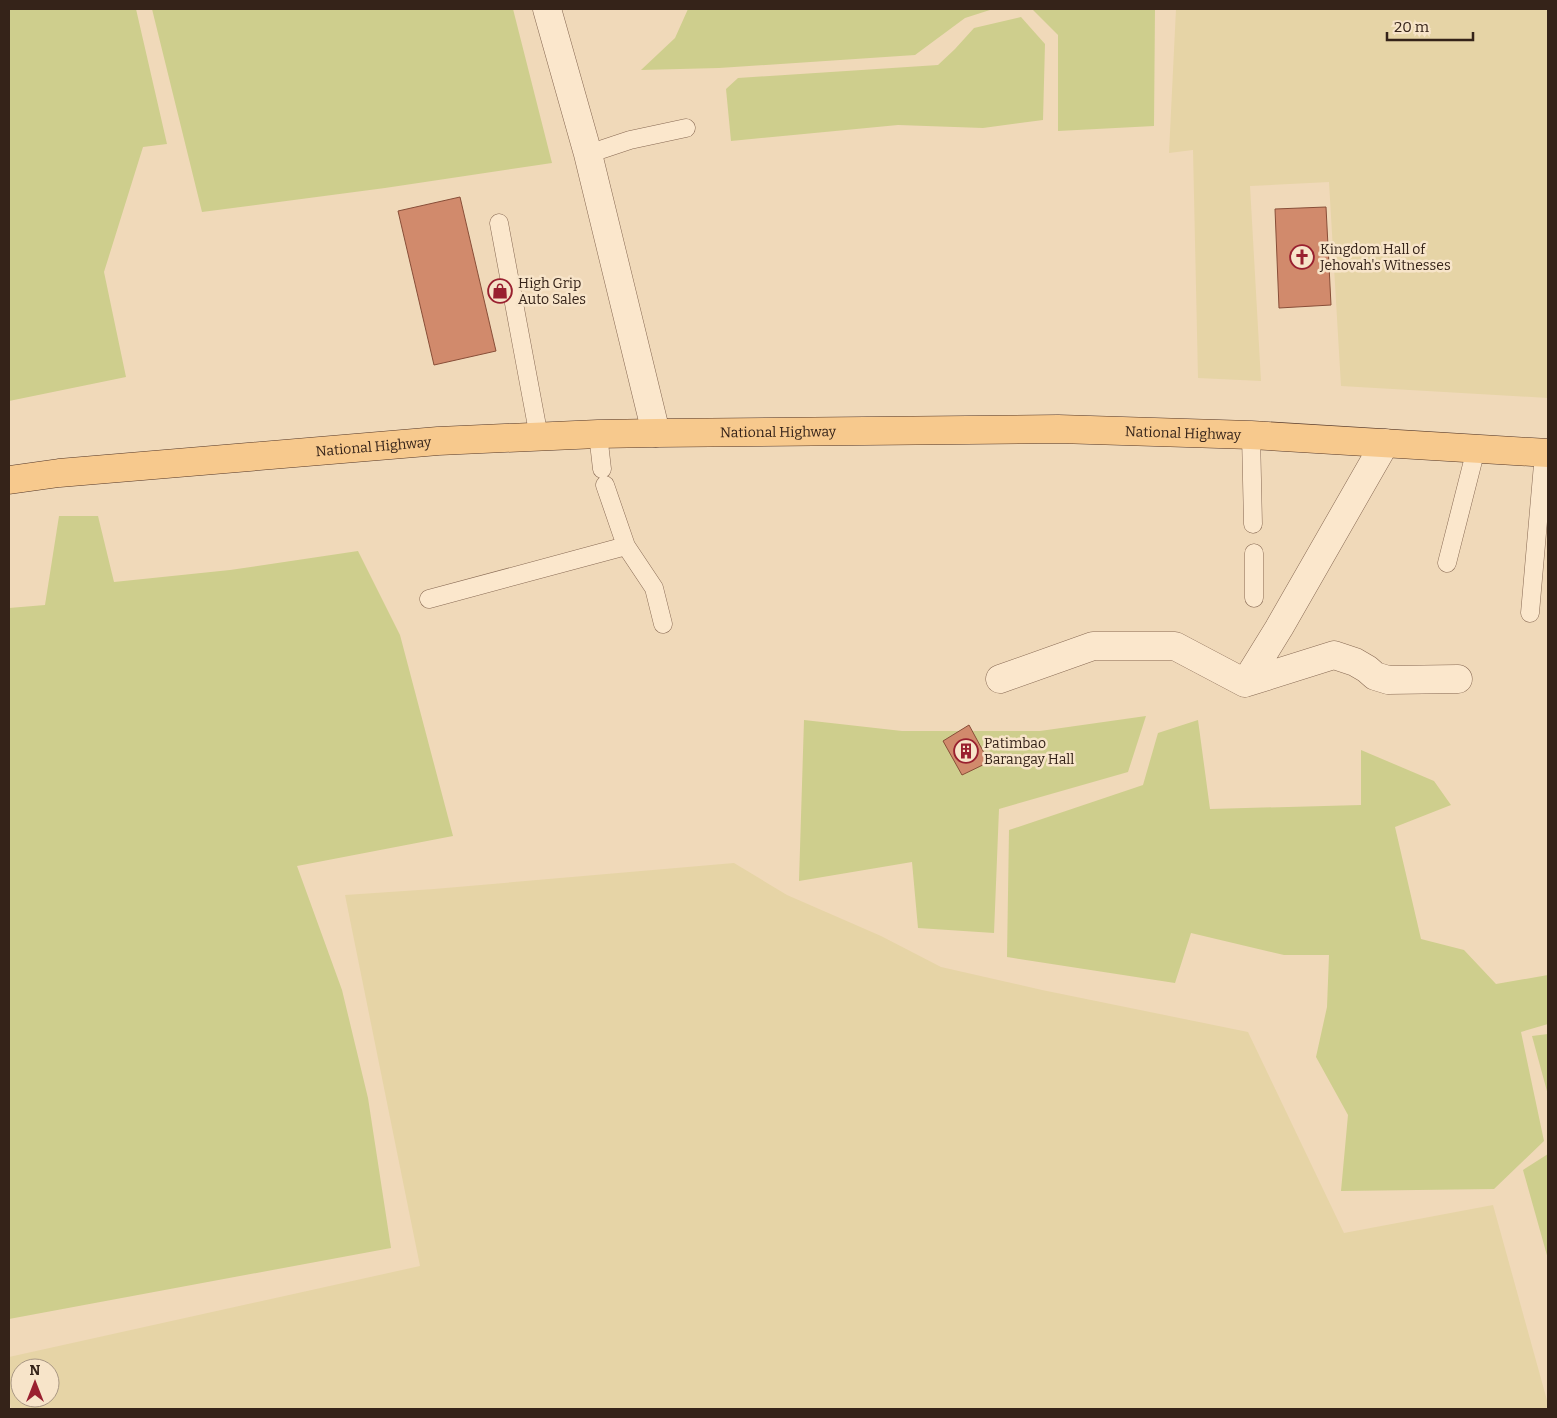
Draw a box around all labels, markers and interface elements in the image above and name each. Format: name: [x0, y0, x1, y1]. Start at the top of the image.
scale bar: [1387, 10, 1473, 42]
text: 20 m: [1394, 18, 1430, 36]
place label: Kingdom Hall of Jehovah's Witnesses: [1319, 241, 1451, 274]
church icon: Kingdom Hall of Jehovah's Witnesses: [1289, 244, 1315, 270]
place label: High Grip Auto Sales: [518, 275, 586, 308]
shop icon: High Grip Auto Sales: [487, 278, 513, 304]
street label: National Highway: [720, 423, 837, 441]
street label: National Highway: [1125, 423, 1242, 443]
street label: National Highway: [315, 433, 433, 460]
place label: Patimbao Barangay Hall: [984, 735, 1074, 768]
building icon: Patimbao Barangay Hall: [953, 738, 979, 764]
north arrow: [10, 1358, 60, 1408]
text: N: [30, 1362, 41, 1379]

